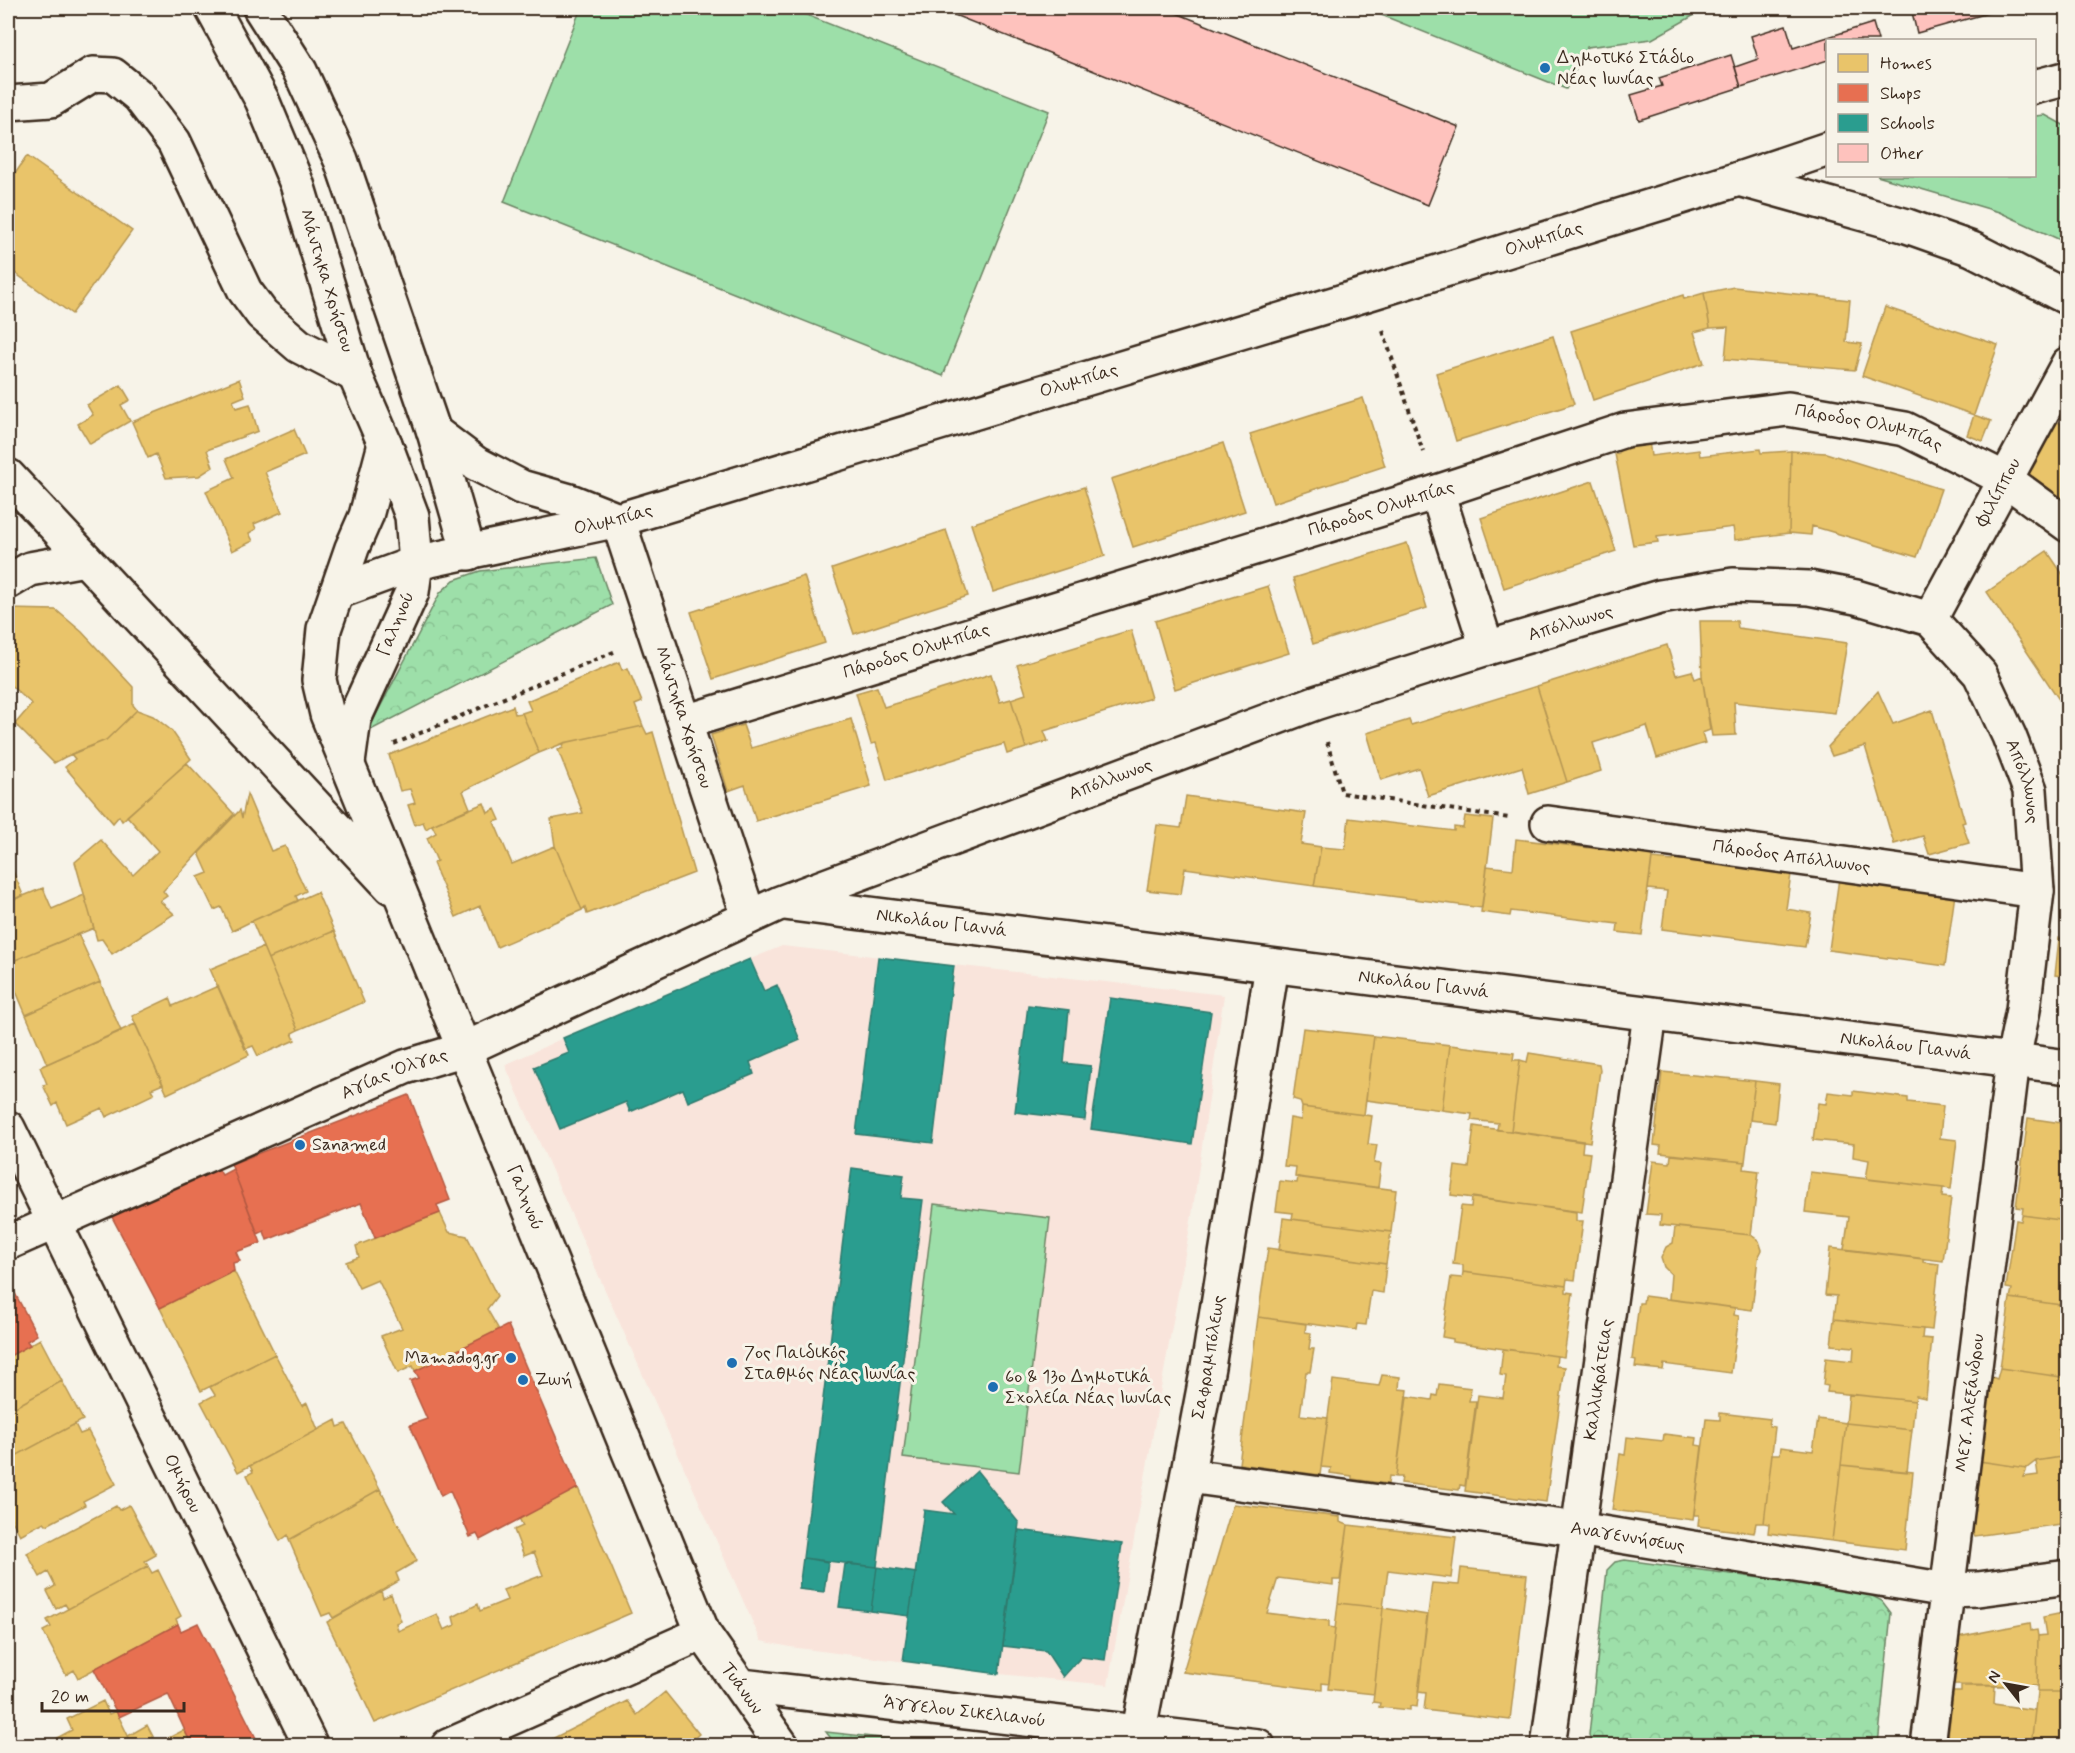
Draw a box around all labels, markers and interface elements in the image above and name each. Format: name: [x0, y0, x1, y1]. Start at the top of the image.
legend: [1826, 39, 2036, 177]
place label: Δημοτικό Στάδιο Νέας Ιωνίας: [1557, 46, 1694, 91]
text: Homes: [1880, 52, 1932, 76]
marker: Δημοτικό Στάδιο Νέας Ιωνίας: [1538, 61, 1552, 75]
text: Shops: [1880, 82, 1921, 106]
text: Schools: [1880, 112, 1935, 136]
text: Other: [1880, 142, 1924, 166]
street label: Μάντηκα Χρήστου: [293, 206, 359, 355]
street label: Ολυμπίας: [1502, 216, 1586, 263]
street label: Ολυμπίας: [1037, 358, 1121, 404]
street label: Πάροδος Ολυμπίας: [1793, 398, 1947, 458]
street label: Φιλίππου: [1970, 454, 2027, 532]
street label: Πάροδος Ολυμπίας: [1305, 475, 1458, 543]
street label: Ολυμπίας: [571, 498, 656, 541]
street label: Γαληνού: [372, 588, 420, 660]
street label: Απόλλωνος: [1525, 599, 1616, 647]
street label: Πάροδος Ολυμπίας: [840, 617, 993, 685]
street label: Μάντηκα Χρήστου: [649, 643, 718, 792]
street label: Απόλλωνος: [1999, 736, 2044, 825]
street label: Απόλλωνος: [1065, 753, 1156, 806]
street label: Πάροδος Απόλλωνος: [1711, 834, 1872, 880]
street label: Νικολάου Γιαννά: [875, 903, 1009, 943]
street label: Νικολάου Γιαννά: [1357, 964, 1491, 1005]
street label: Νικολάου Γιαννά: [1839, 1026, 1973, 1067]
street label: Αγίας Όλγας: [337, 1043, 451, 1106]
place label: Sanamed: [312, 1133, 386, 1157]
marker: Sanamed: [293, 1138, 307, 1152]
street label: Γαληνού: [501, 1162, 549, 1234]
street label: Σαφραμπόλεως: [1186, 1293, 1231, 1421]
street label: Καλλικράτειας: [1579, 1317, 1619, 1442]
street label: Μεγ. Αλεξάνδρου: [1950, 1332, 1990, 1474]
place label: 7ος Παιδικός Σταθμός Νέας Ιωνίας: [744, 1341, 916, 1386]
place label: Mamadog.gr: [405, 1346, 500, 1370]
marker: Mamadog.gr: [504, 1351, 518, 1365]
marker: 7ος Παιδικός Σταθμός Νέας Ιωνίας: [725, 1356, 739, 1370]
place label: 6ο & 13ο Δημοτικά Σχολεία Νέας Ιωνίας: [1005, 1365, 1171, 1410]
place label: Ζωή: [535, 1368, 573, 1392]
marker: Ζωή: [516, 1373, 530, 1387]
marker: 6ο & 13ο Δημοτικά Σχολεία Νέας Ιωνίας: [986, 1380, 1000, 1394]
street label: Ομήρου: [158, 1450, 207, 1517]
street label: Αναγεννήσεως: [1569, 1516, 1687, 1558]
north arrow: [1976, 1654, 2036, 1714]
street label: Τυάνων: [715, 1658, 768, 1719]
text: N: [1983, 1667, 2006, 1687]
scale bar: [42, 1675, 184, 1713]
text: 20 m: [51, 1685, 89, 1709]
street label: Άγγελου Σικελιανού: [882, 1691, 1047, 1733]

